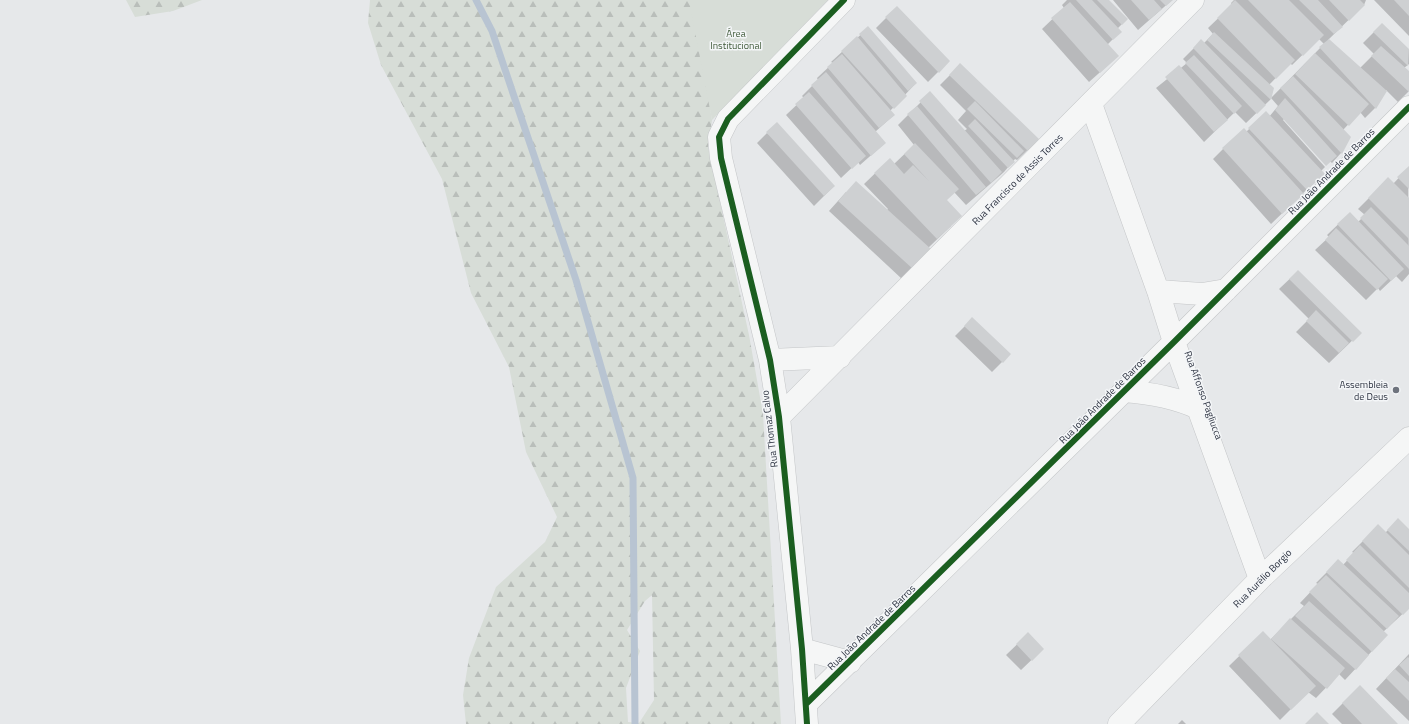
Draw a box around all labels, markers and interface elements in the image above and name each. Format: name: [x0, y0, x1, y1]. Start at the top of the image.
park label: Área Institucional: [710, 26, 762, 53]
street label: Rua João Andrade de Barros: [1285, 124, 1378, 218]
street label: Rua Francisco de Assis Torres: [968, 130, 1067, 228]
street label: Rua Affonso Pagliucca: [1181, 349, 1227, 442]
street label: Rua João Andrade de Barros: [1056, 353, 1149, 447]
place label: Assembleia de Deus: [1340, 377, 1388, 404]
marker: Assembleia de Deus: [1391, 385, 1401, 395]
street label: Rua Thomaz Calvo: [757, 390, 782, 468]
street label: Rua Aurélio Borgio: [1230, 546, 1295, 611]
street label: Rua João Andrade de Barros: [824, 581, 919, 674]

